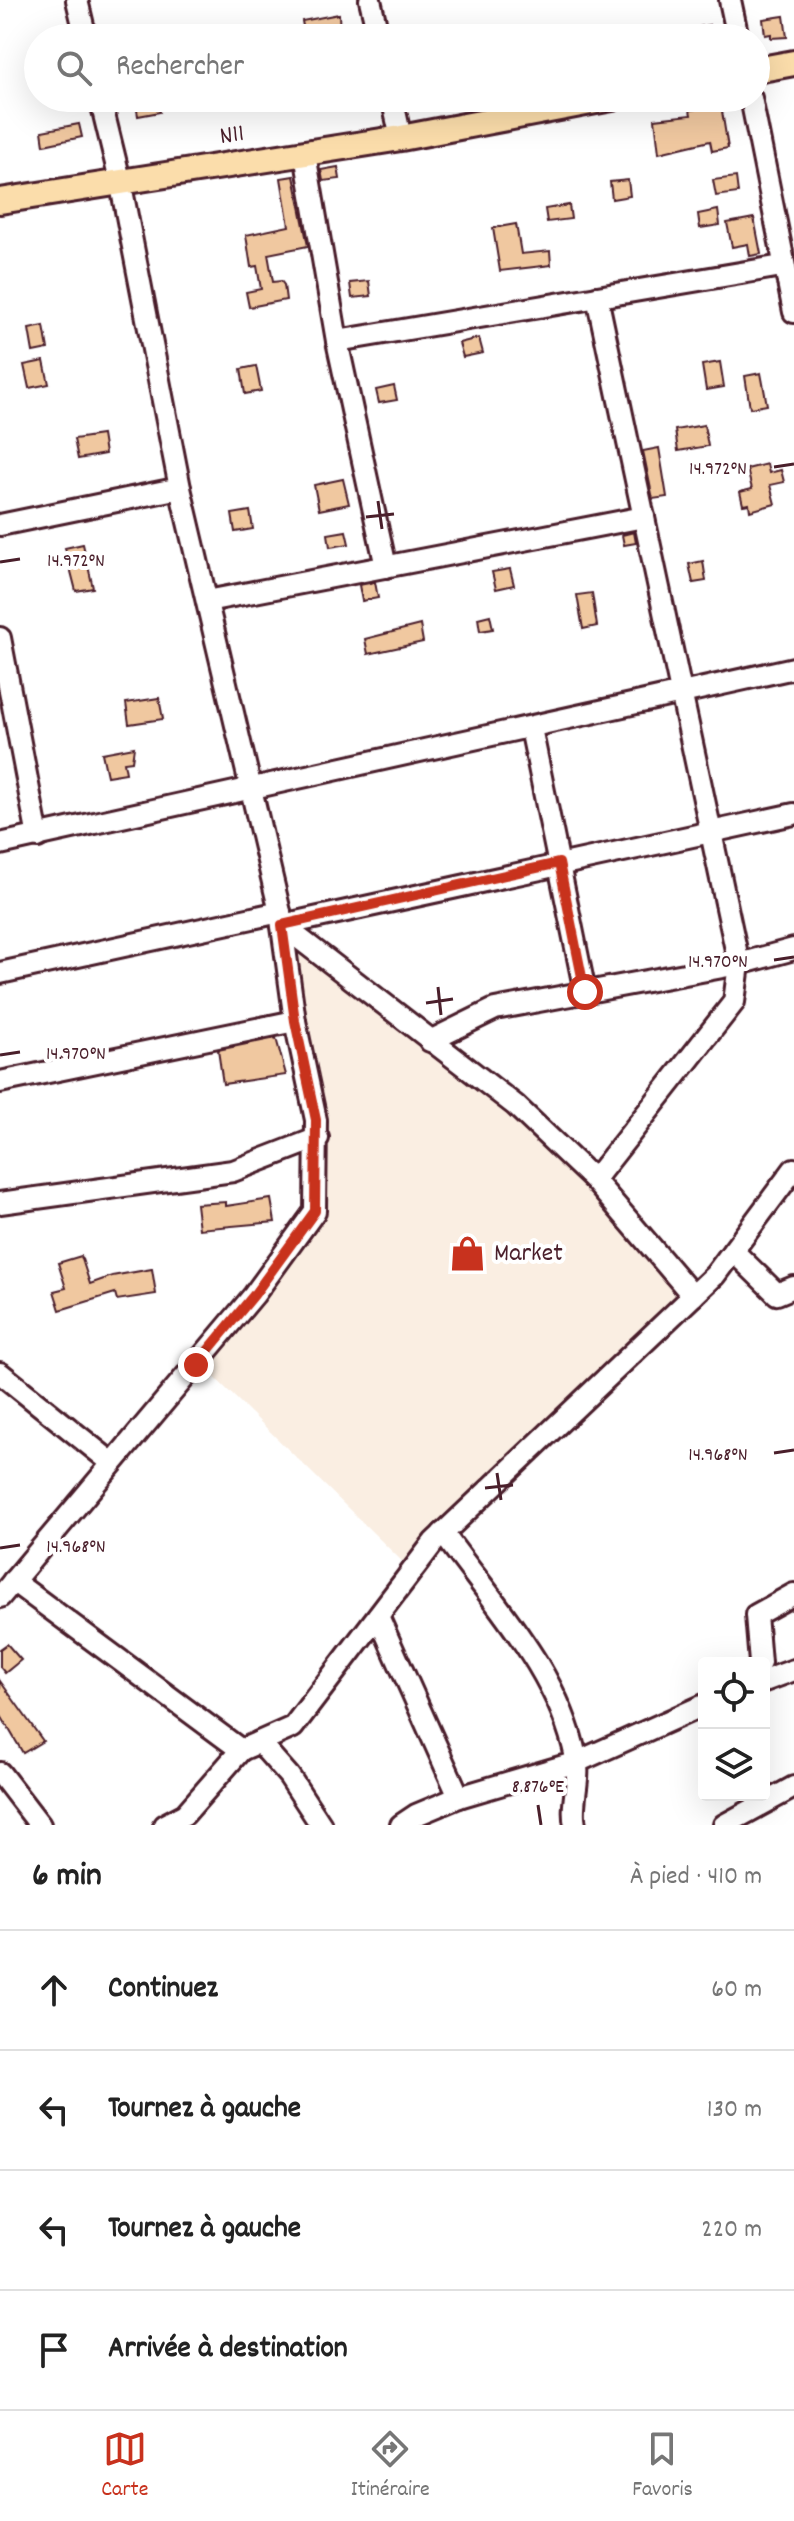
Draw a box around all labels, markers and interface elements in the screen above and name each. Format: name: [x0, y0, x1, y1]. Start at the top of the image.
search box: [24, 24, 770, 112]
icon: search: [52, 46, 96, 90]
text: Rechercher: [116, 47, 244, 90]
street label: N11: [217, 116, 247, 156]
text: 14.972°N: [689, 456, 747, 484]
text: 14.972°N: [47, 548, 105, 576]
text: 14.970°N: [688, 949, 748, 977]
route start: [567, 974, 603, 1010]
text: 14.970°N: [46, 1041, 106, 1069]
shop icon: Market: [449, 1235, 487, 1273]
place label: Market: [494, 1236, 563, 1273]
route end: [178, 1347, 214, 1383]
text: 14.968°N: [688, 1442, 748, 1470]
text: 14.968°N: [46, 1534, 106, 1562]
map controls: [698, 1657, 770, 1801]
button: locate: [698, 1657, 770, 1729]
button: layers: [698, 1729, 770, 1801]
text: 8.876°E: [512, 1774, 564, 1802]
text: 6 min: [32, 1853, 102, 1902]
text: À pied · 410 m: [630, 1859, 762, 1896]
icon: ahead: [32, 1968, 76, 2012]
text: Continuez: [108, 1969, 218, 2012]
text: 60 m: [711, 1972, 762, 2009]
icon: left: [32, 2088, 76, 2132]
text: Tournez à gauche: [108, 2089, 301, 2132]
text: 130 m: [707, 2092, 762, 2129]
icon: left: [32, 2208, 76, 2252]
text: Tournez à gauche: [108, 2209, 301, 2252]
text: 220 m: [701, 2212, 762, 2249]
icon: arrive: [32, 2328, 76, 2372]
text: Arrivée à destination: [108, 2329, 348, 2372]
tab: Carte: [101, 2427, 148, 2506]
tab: Itinéraire: [351, 2427, 430, 2506]
tab: Favoris: [632, 2427, 693, 2506]

